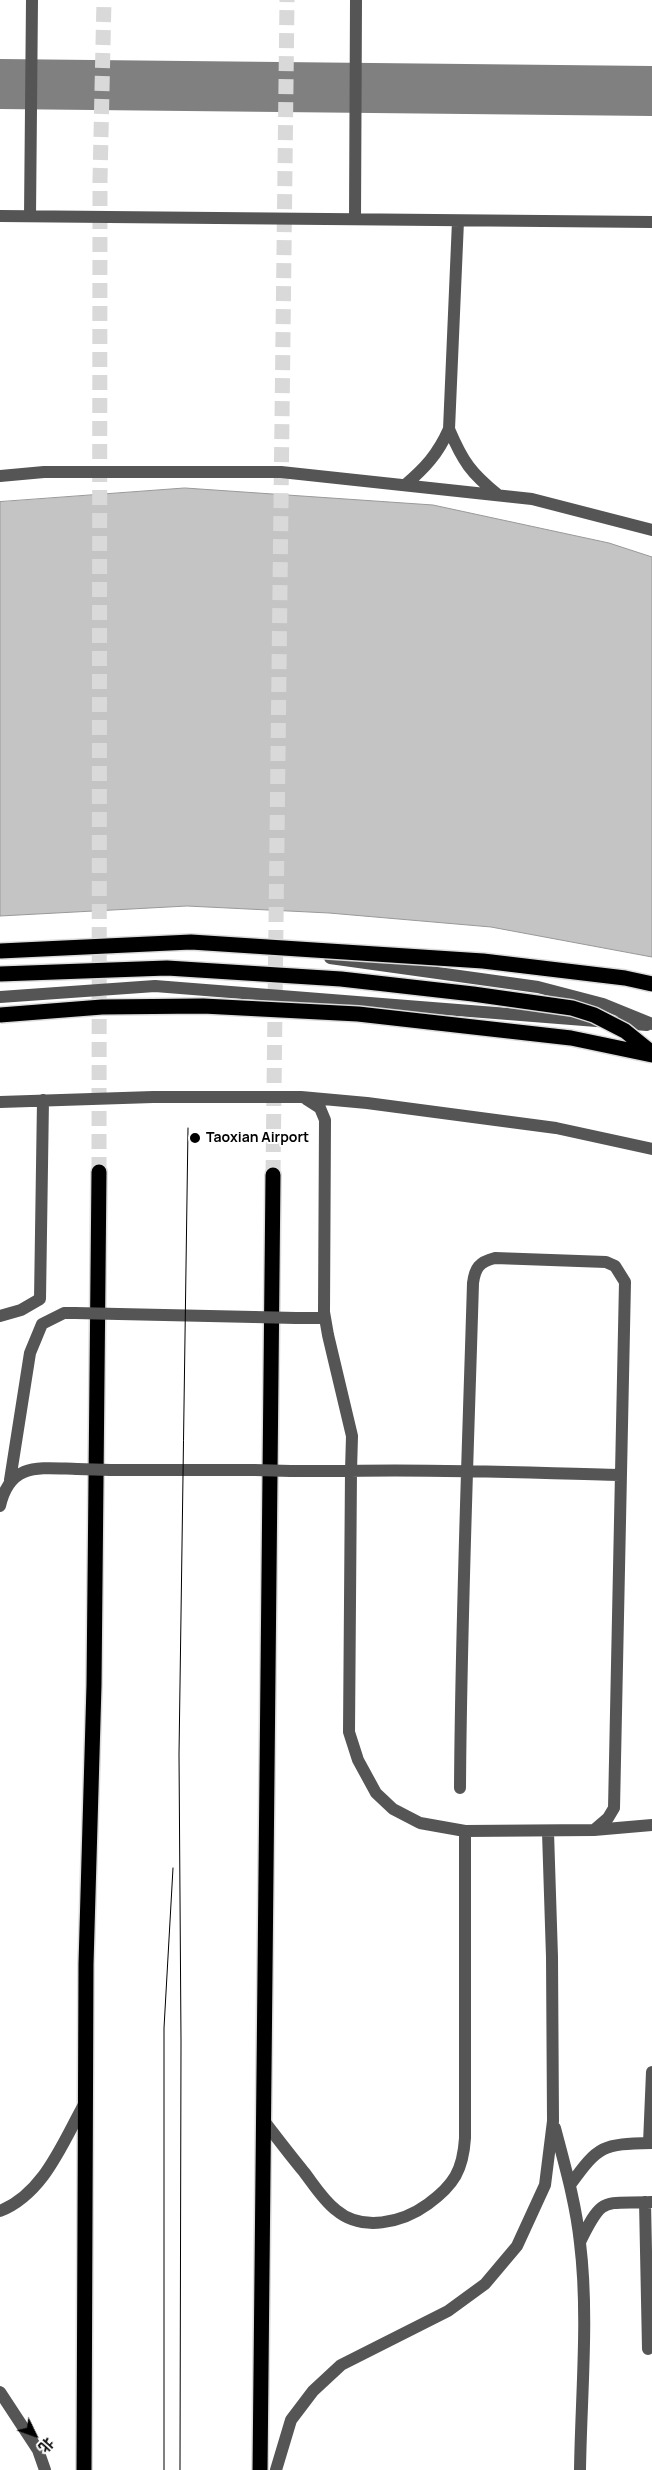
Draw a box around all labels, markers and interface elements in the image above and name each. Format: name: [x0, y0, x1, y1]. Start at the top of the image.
place label: Taoxian Airport: [206, 1130, 309, 1146]
marker: Taoxian Airport: [188, 1131, 202, 1145]
north arrow: [10, 2410, 60, 2460]
text: 北: [35, 2434, 58, 2457]

